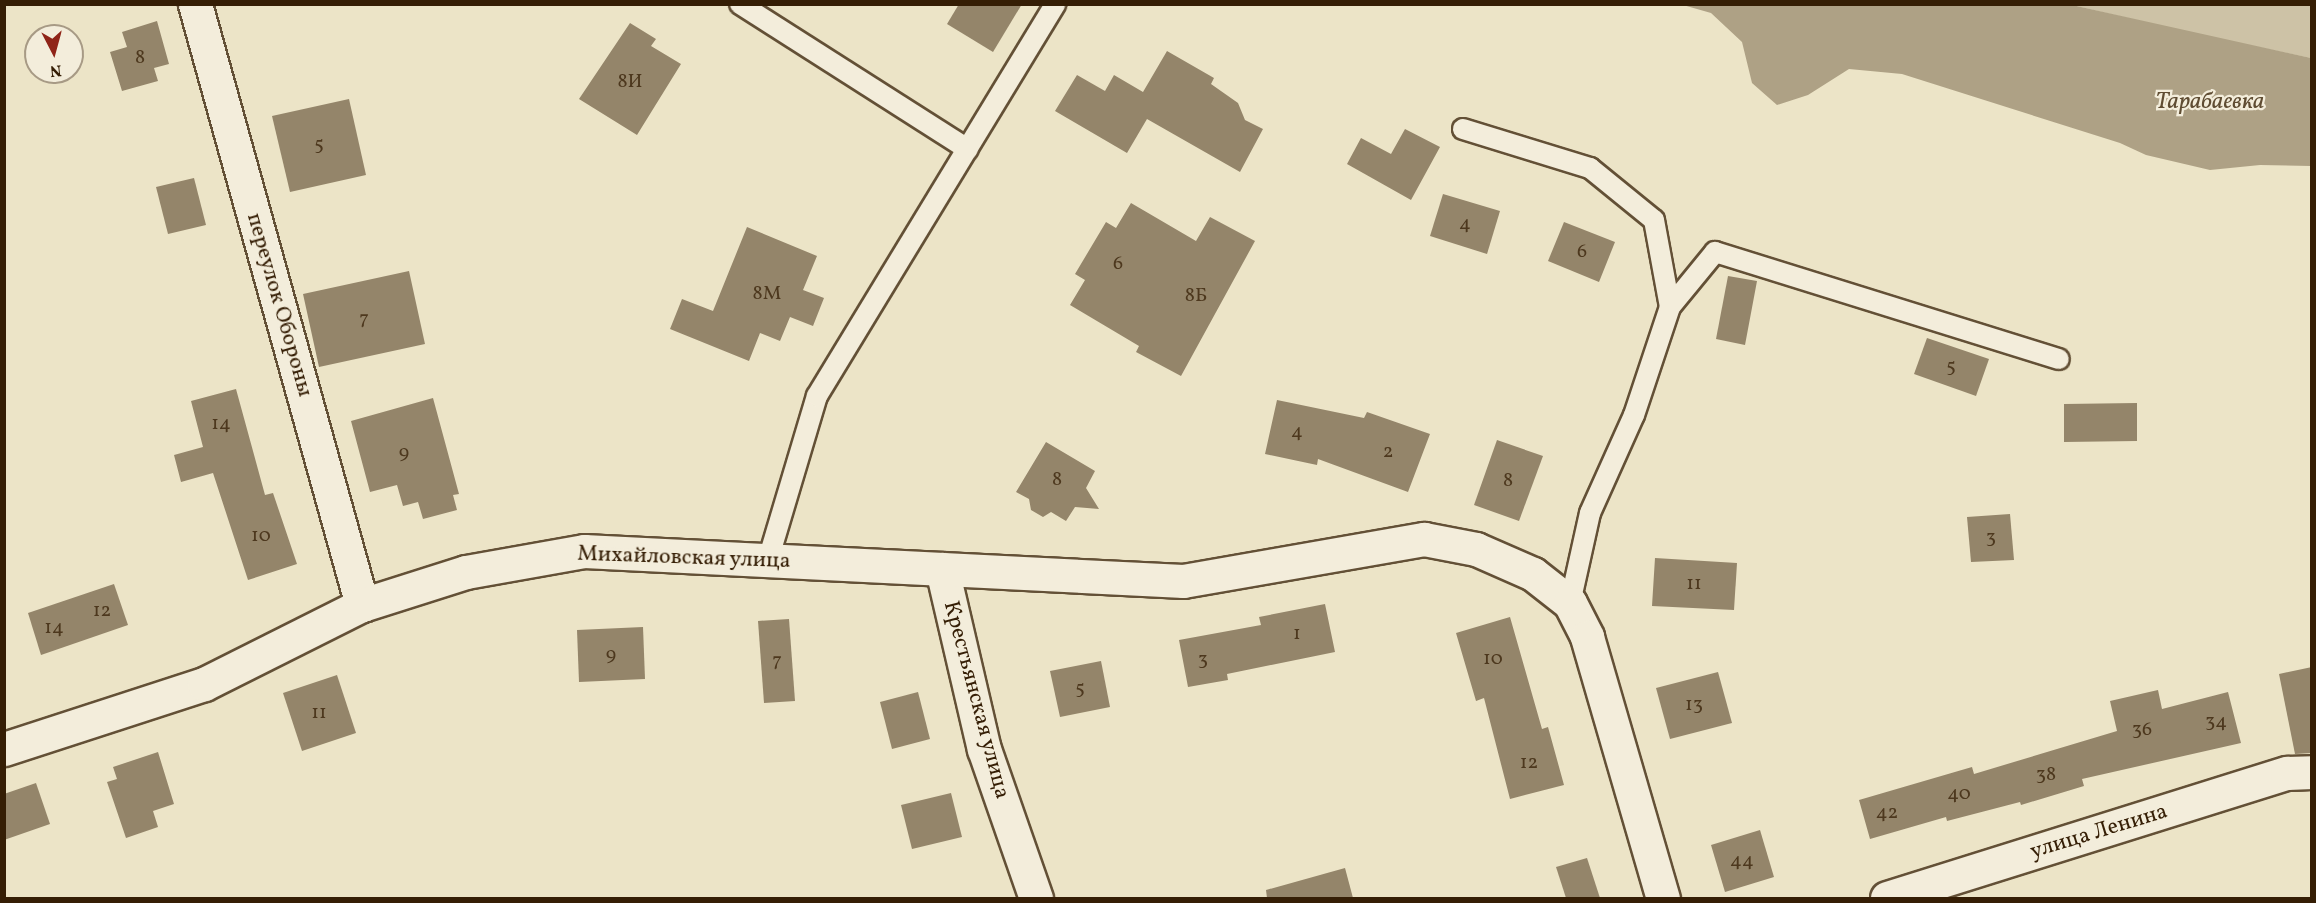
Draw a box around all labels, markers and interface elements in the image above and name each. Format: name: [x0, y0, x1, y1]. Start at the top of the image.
north arrow: [24, 24, 84, 84]
house number: 8: [135, 46, 145, 70]
text: N: [49, 58, 63, 81]
house number: 8И: [617, 70, 643, 94]
water label: Тарабаевка: [2156, 89, 2264, 117]
house number: 5: [314, 133, 324, 157]
street label: переулок Обороны: [240, 210, 318, 400]
house number: 4: [1459, 212, 1471, 236]
house number: 6: [1577, 240, 1587, 264]
house number: 6: [1113, 252, 1123, 276]
house number: 8М: [753, 282, 781, 306]
house number: 8Б: [1185, 284, 1207, 308]
house number: 7: [359, 307, 369, 331]
house number: 5: [1946, 355, 1956, 379]
house number: 14: [211, 412, 231, 436]
house number: 4: [1291, 420, 1303, 444]
house number: 2: [1383, 440, 1393, 464]
house number: 9: [399, 441, 409, 465]
house number: 8: [1052, 468, 1062, 492]
house number: 8: [1503, 469, 1513, 493]
house number: 10: [251, 524, 271, 548]
house number: 3: [1986, 526, 1996, 550]
street label: Михайловская улица: [577, 541, 791, 575]
house number: 11: [1686, 572, 1702, 596]
street label: Крестьянская улица: [937, 598, 1015, 802]
house number: 12: [93, 599, 111, 623]
house number: 14: [44, 616, 64, 640]
house number: 1: [1293, 622, 1301, 646]
house number: 9: [606, 643, 616, 667]
house number: 10: [1483, 647, 1503, 671]
house number: 3: [1198, 648, 1208, 672]
house number: 7: [772, 649, 782, 673]
house number: 5: [1075, 677, 1085, 701]
house number: 13: [1685, 693, 1703, 717]
house number: 11: [311, 701, 327, 725]
house number: 34: [2205, 710, 2227, 734]
house number: 36: [2132, 718, 2152, 742]
house number: 12: [1520, 751, 1538, 775]
house number: 38: [2036, 763, 2056, 787]
house number: 40: [1947, 782, 1971, 806]
street label: улица Ленина: [2027, 799, 2171, 865]
house number: 42: [1876, 801, 1898, 825]
house number: 44: [1730, 849, 1754, 873]

